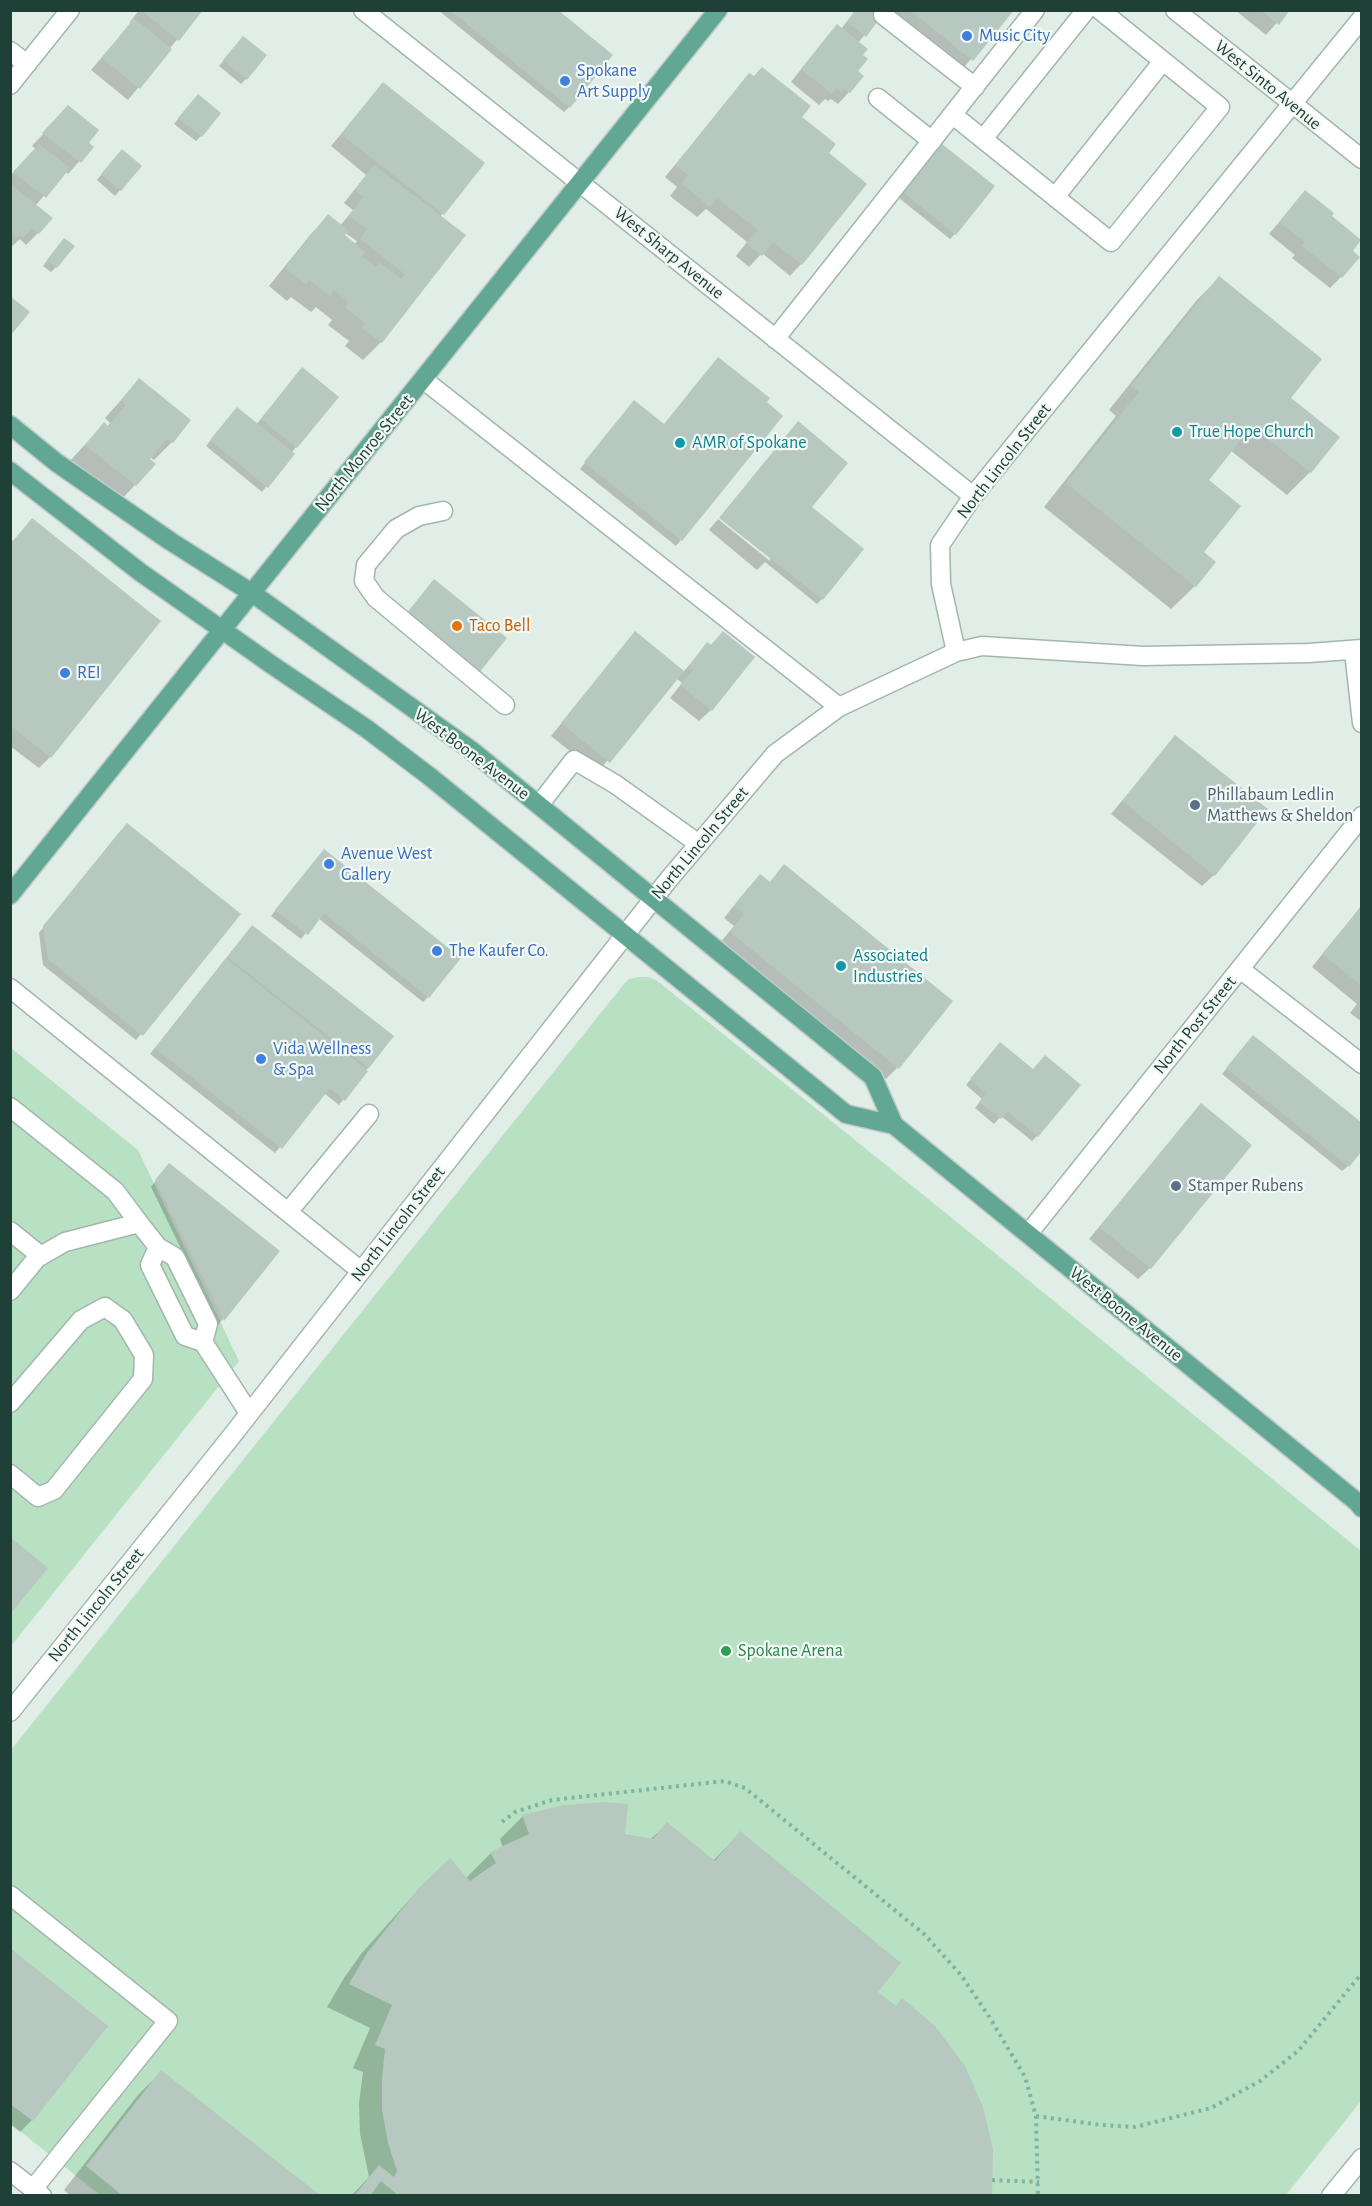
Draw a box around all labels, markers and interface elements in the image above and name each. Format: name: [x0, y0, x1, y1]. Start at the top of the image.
place label: Music City: [979, 25, 1050, 47]
marker: Music City: [960, 29, 974, 43]
street label: West Sinto Avenue: [1210, 35, 1326, 135]
place label: Spokane Art Supply: [577, 60, 650, 103]
marker: Spokane Art Supply: [558, 74, 572, 88]
street label: West Sharp Avenue: [610, 202, 728, 304]
street label: North Monroe Street: [310, 390, 418, 516]
street label: North Lincoln Street: [952, 399, 1056, 523]
place label: True Hope Church: [1189, 421, 1314, 443]
marker: True Hope Church: [1170, 425, 1184, 439]
place label: AMR of Spokane: [692, 432, 807, 454]
marker: AMR of Spokane: [673, 436, 687, 450]
place label: Taco Bell: [469, 615, 530, 637]
marker: Taco Bell: [450, 619, 464, 633]
place label: REI: [77, 662, 100, 684]
marker: REI: [58, 666, 72, 680]
street label: West Boone Avenue: [410, 704, 534, 804]
street label: North Lincoln Street: [647, 782, 753, 904]
place label: Phillabaum Ledlin Matthews & Sheldon: [1207, 784, 1353, 826]
marker: Phillabaum Ledlin Matthews & Sheldon: [1188, 798, 1202, 812]
place label: Avenue West Gallery: [341, 843, 432, 886]
marker: Avenue West Gallery: [322, 857, 336, 871]
place label: The Kaufer Co.: [449, 940, 549, 962]
marker: The Kaufer Co.: [430, 944, 444, 958]
place label: Associated Industries: [853, 945, 928, 988]
marker: Associated Industries: [834, 959, 848, 973]
street label: North Post Street: [1149, 972, 1241, 1078]
place label: Vida Wellness & Spa: [273, 1038, 371, 1080]
marker: Vida Wellness & Spa: [254, 1052, 268, 1066]
street label: North Lincoln Street: [346, 1162, 450, 1286]
place label: Stamper Rubens: [1188, 1175, 1303, 1197]
marker: Stamper Rubens: [1169, 1179, 1183, 1193]
street label: West Boone Avenue: [1065, 1262, 1187, 1366]
street label: North Lincoln Street: [43, 1544, 149, 1666]
place label: Spokane Arena: [738, 1640, 843, 1662]
marker: Spokane Arena: [719, 1644, 733, 1658]

